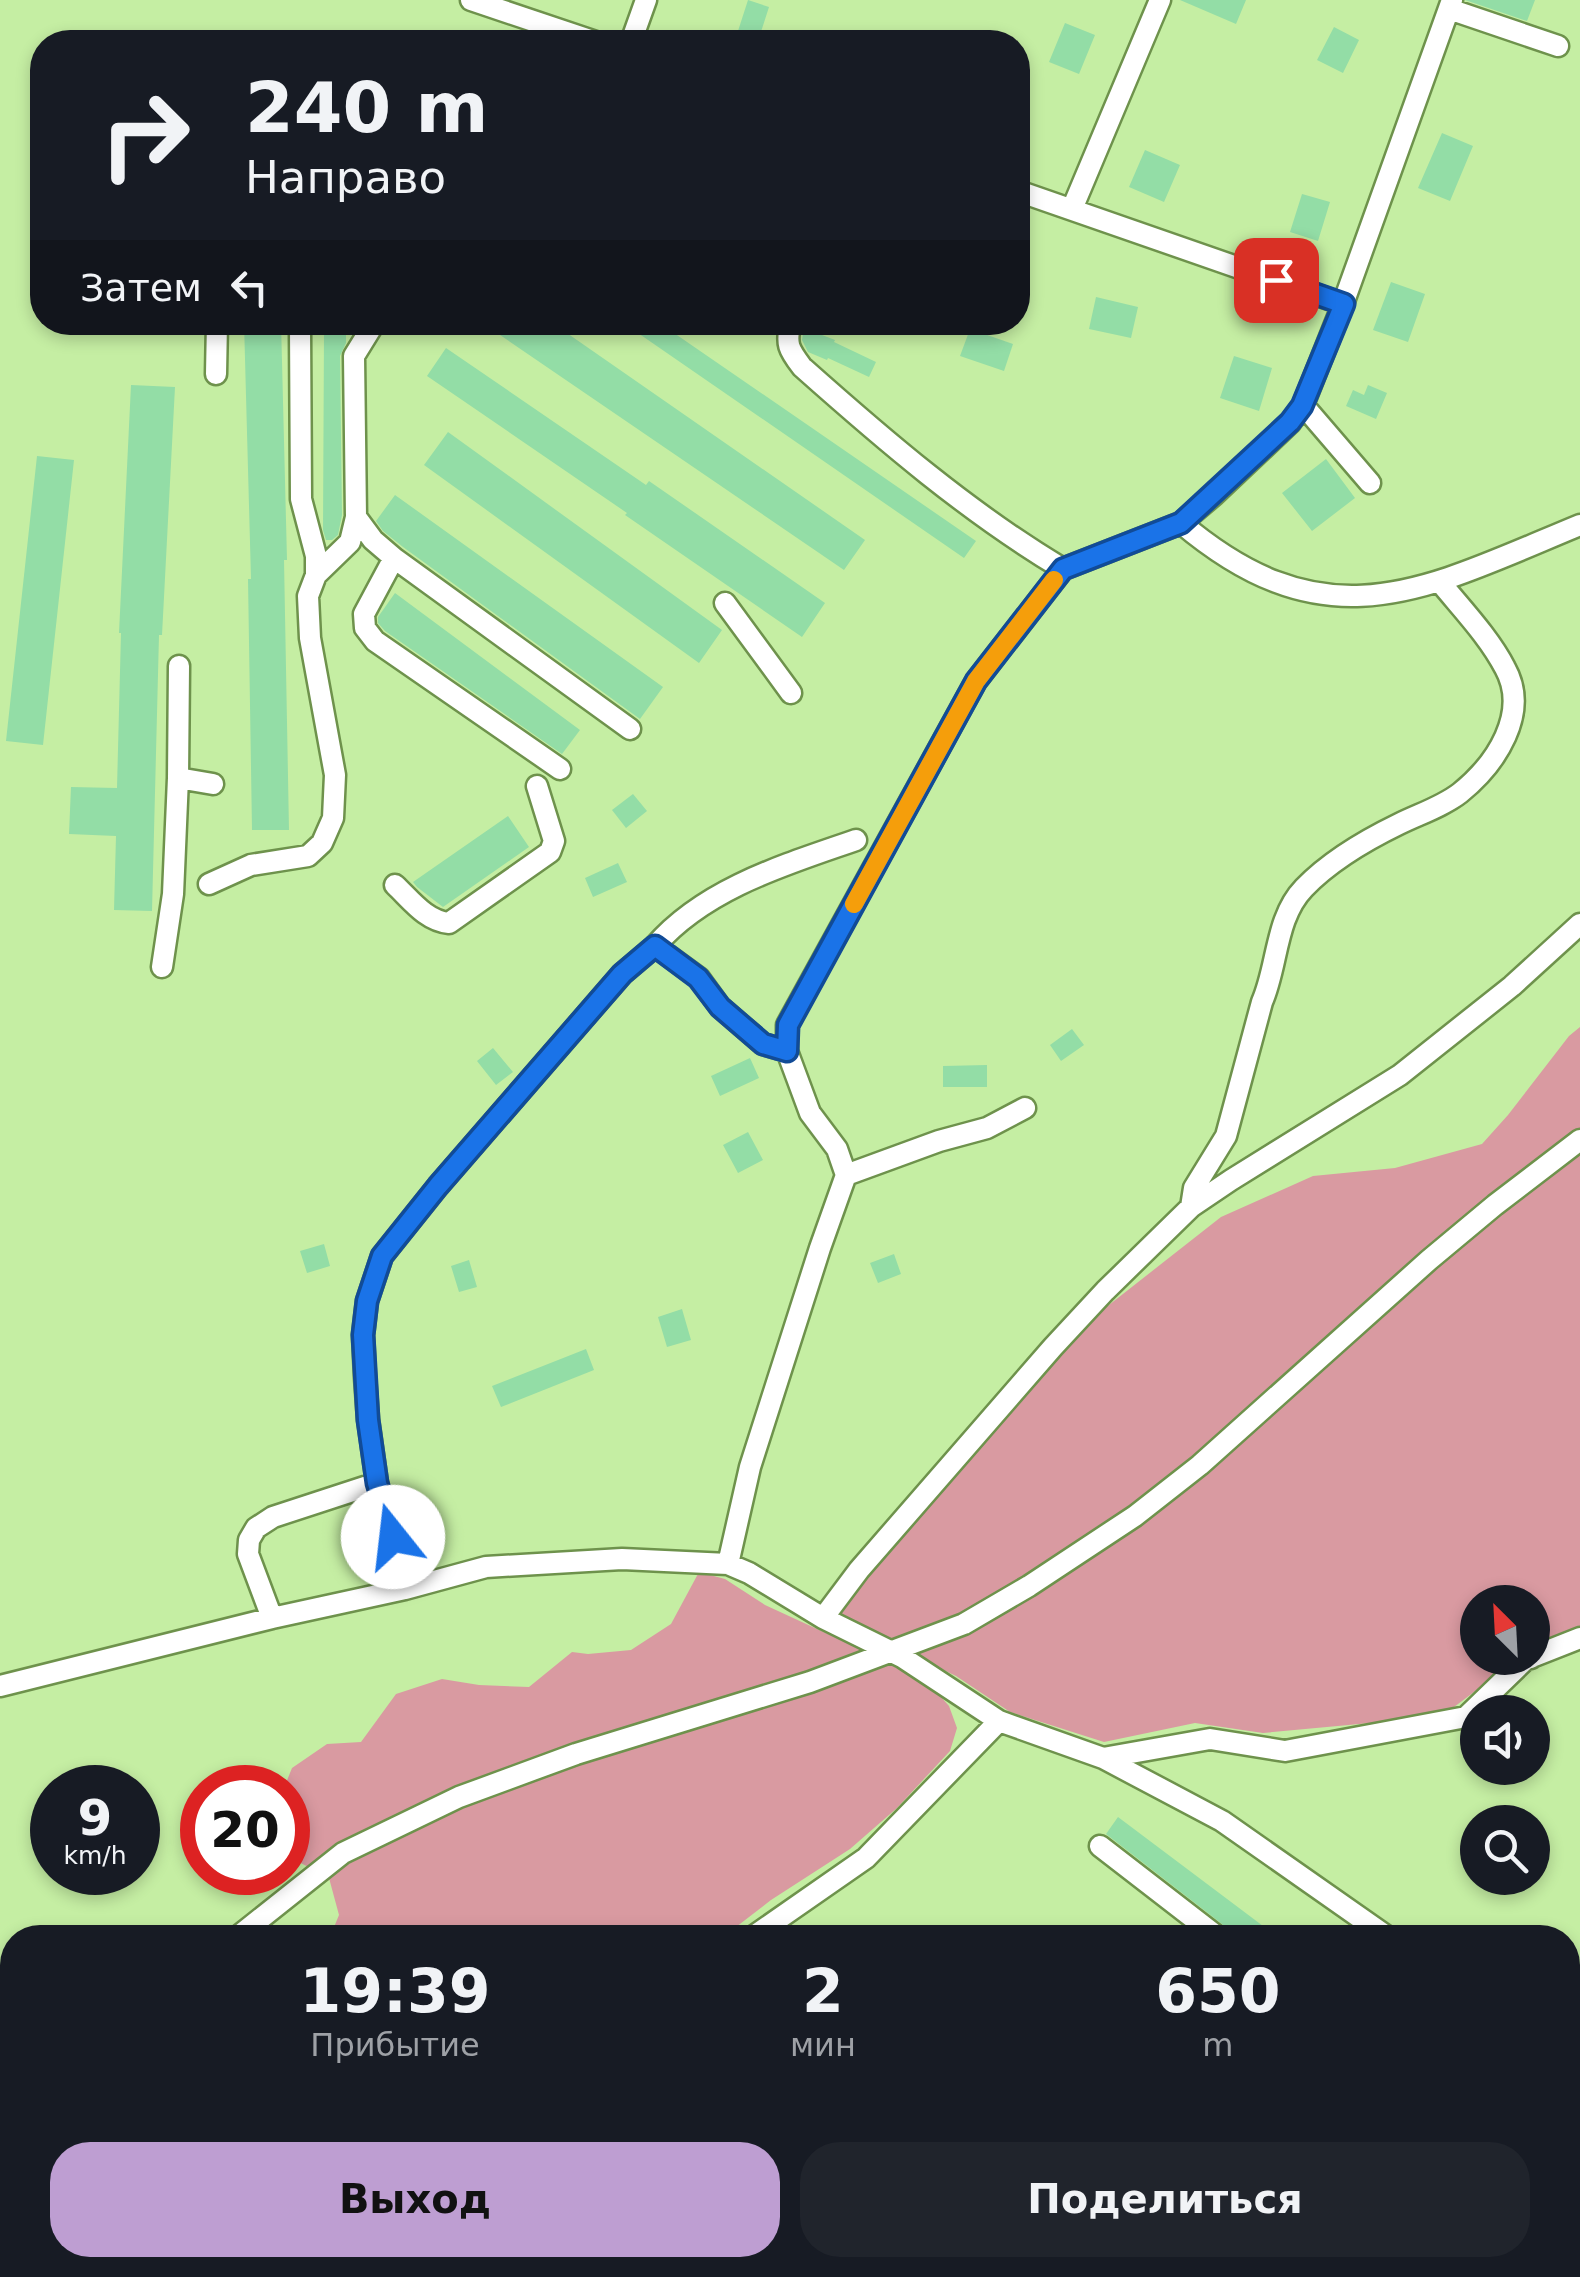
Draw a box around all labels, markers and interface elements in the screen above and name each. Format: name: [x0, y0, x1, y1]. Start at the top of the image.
text: 240 m: [245, 67, 488, 149]
icon: right: [80, 70, 210, 200]
text: Направо: [245, 151, 446, 204]
pin: [1234, 238, 1319, 323]
icon: arrive: [1249, 253, 1304, 308]
icon: left: [222, 260, 277, 315]
text: Затем: [80, 266, 202, 310]
position arrow: [341, 1485, 445, 1589]
north arrow: [1460, 1585, 1550, 1675]
map controls: [1460, 1585, 1550, 1895]
button: sound: [1460, 1695, 1550, 1785]
speed limit sign: 20: [180, 1765, 310, 1895]
text: 9: [78, 1789, 112, 1847]
button: search: [1460, 1805, 1550, 1895]
text: km/h: [63, 1841, 127, 1870]
text: 19:39: [299, 1956, 490, 2026]
text: 2: [802, 1956, 844, 2026]
text: 650: [1155, 1956, 1281, 2026]
text: Прибытие: [310, 2026, 480, 2064]
text: мин: [790, 2026, 856, 2064]
text: m: [1202, 2026, 1233, 2064]
button: Выход: [50, 2142, 780, 2257]
button: Поделиться: [800, 2142, 1530, 2257]

